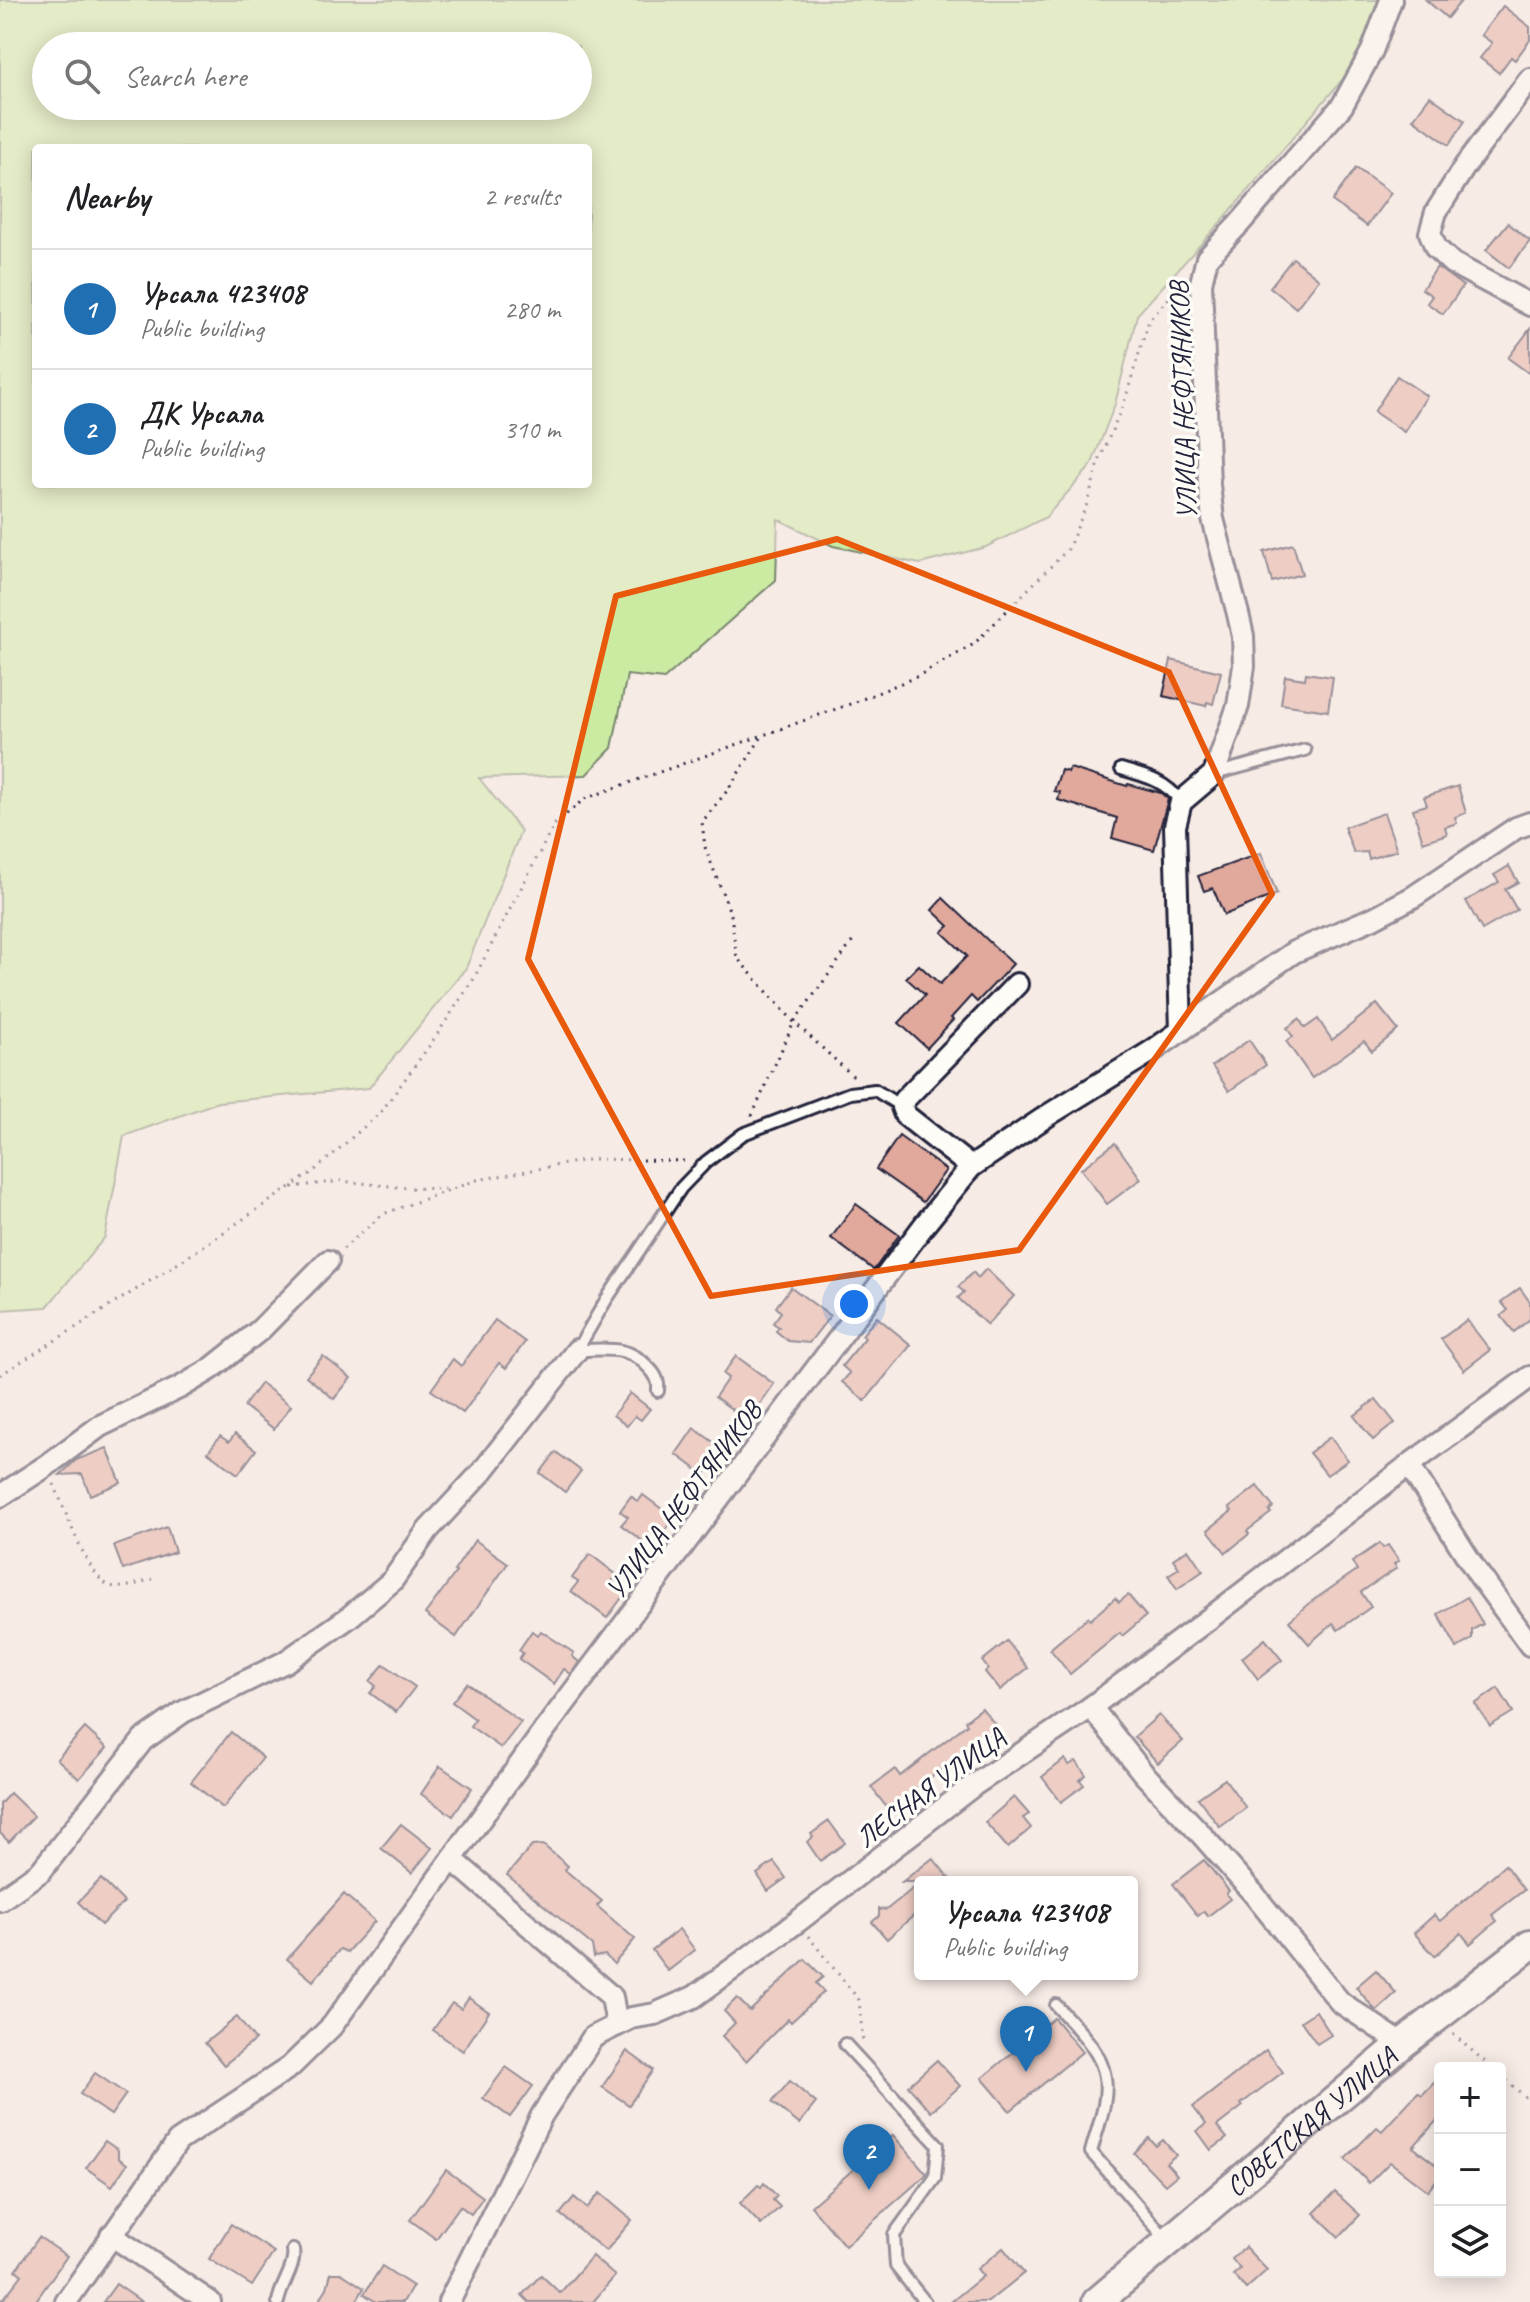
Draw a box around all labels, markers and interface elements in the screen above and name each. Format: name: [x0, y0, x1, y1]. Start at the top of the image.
search box: [32, 32, 592, 120]
icon: search: [60, 54, 104, 98]
text: Search here: [124, 57, 246, 95]
text: Nearby: [64, 175, 150, 218]
text: 2 results: [484, 180, 560, 213]
text: Урсала 423408: [140, 274, 305, 312]
street label: УЛИЦА НЕФТЯНИКОВ: [1161, 278, 1204, 520]
text: 1: [84, 293, 96, 326]
text: 280 m: [504, 293, 560, 326]
text: Public building: [140, 312, 263, 345]
text: ДК Урсала: [140, 394, 263, 432]
text: 2: [84, 413, 96, 446]
text: 310 m: [504, 413, 560, 446]
text: Public building: [140, 432, 263, 465]
your location: [834, 1284, 874, 1324]
street label: УЛИЦА НЕФТЯНИКОВ: [598, 1392, 771, 1606]
street label: ЛЕСНАЯ УЛИЦА: [849, 1719, 1013, 1855]
popup: [914, 1876, 1138, 1980]
text: Урсала 423408: [943, 1893, 1109, 1931]
text: Public building: [943, 1931, 1067, 1964]
pin: 1: [1000, 2006, 1052, 2072]
street label: СОВЕТСКАЯ УЛИЦА: [1218, 2038, 1405, 2204]
map controls: [1434, 2062, 1506, 2278]
button: +: [1434, 2062, 1506, 2134]
pin: 2: [843, 2124, 895, 2190]
button: −: [1434, 2134, 1506, 2206]
button: layers: [1434, 2206, 1506, 2278]

